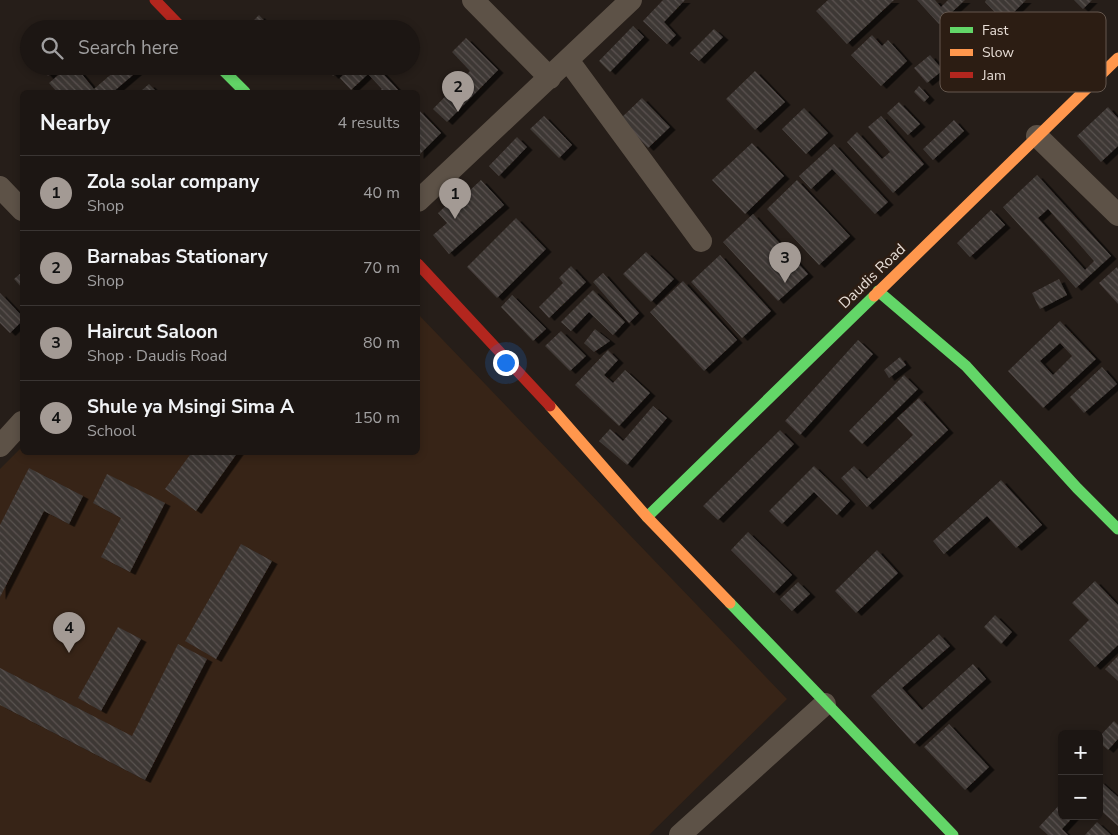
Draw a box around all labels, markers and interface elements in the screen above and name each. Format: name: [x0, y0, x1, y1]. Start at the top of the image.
legend: [940, 12, 1106, 92]
search box: [20, 20, 420, 75]
text: Fast: [982, 21, 1008, 40]
icon: search: [38, 34, 66, 62]
text: Search here: [78, 35, 179, 61]
text: Slow: [982, 43, 1014, 62]
text: Jam: [981, 66, 1006, 85]
pin: 2: [442, 71, 474, 112]
text: Nearby: [40, 109, 110, 137]
text: 4 results: [338, 112, 400, 134]
text: Zola solar company: [87, 169, 259, 195]
pin: 1: [439, 178, 471, 219]
text: 1: [51, 182, 61, 204]
text: 40 m: [363, 182, 400, 204]
text: Shop: [87, 195, 124, 217]
street label: Daudis Road: [834, 239, 910, 313]
pin: 3: [769, 242, 801, 283]
text: Barnabas Stationary: [87, 244, 268, 270]
text: 2: [51, 257, 61, 279]
text: 70 m: [363, 257, 400, 279]
text: Shop: [87, 270, 124, 292]
text: Haircut Saloon: [87, 319, 218, 345]
text: 3: [51, 332, 61, 354]
text: 80 m: [363, 332, 400, 354]
text: Shop · Daudis Road: [87, 345, 227, 367]
your location: [493, 350, 519, 376]
text: Shule ya Msingi Sima A: [87, 394, 294, 420]
text: 4: [51, 407, 61, 429]
text: 150 m: [353, 407, 400, 429]
text: School: [87, 420, 136, 442]
pin: 4: [53, 612, 85, 653]
map controls: [1058, 730, 1103, 820]
button: +: [1058, 730, 1103, 775]
button: −: [1058, 775, 1103, 820]

